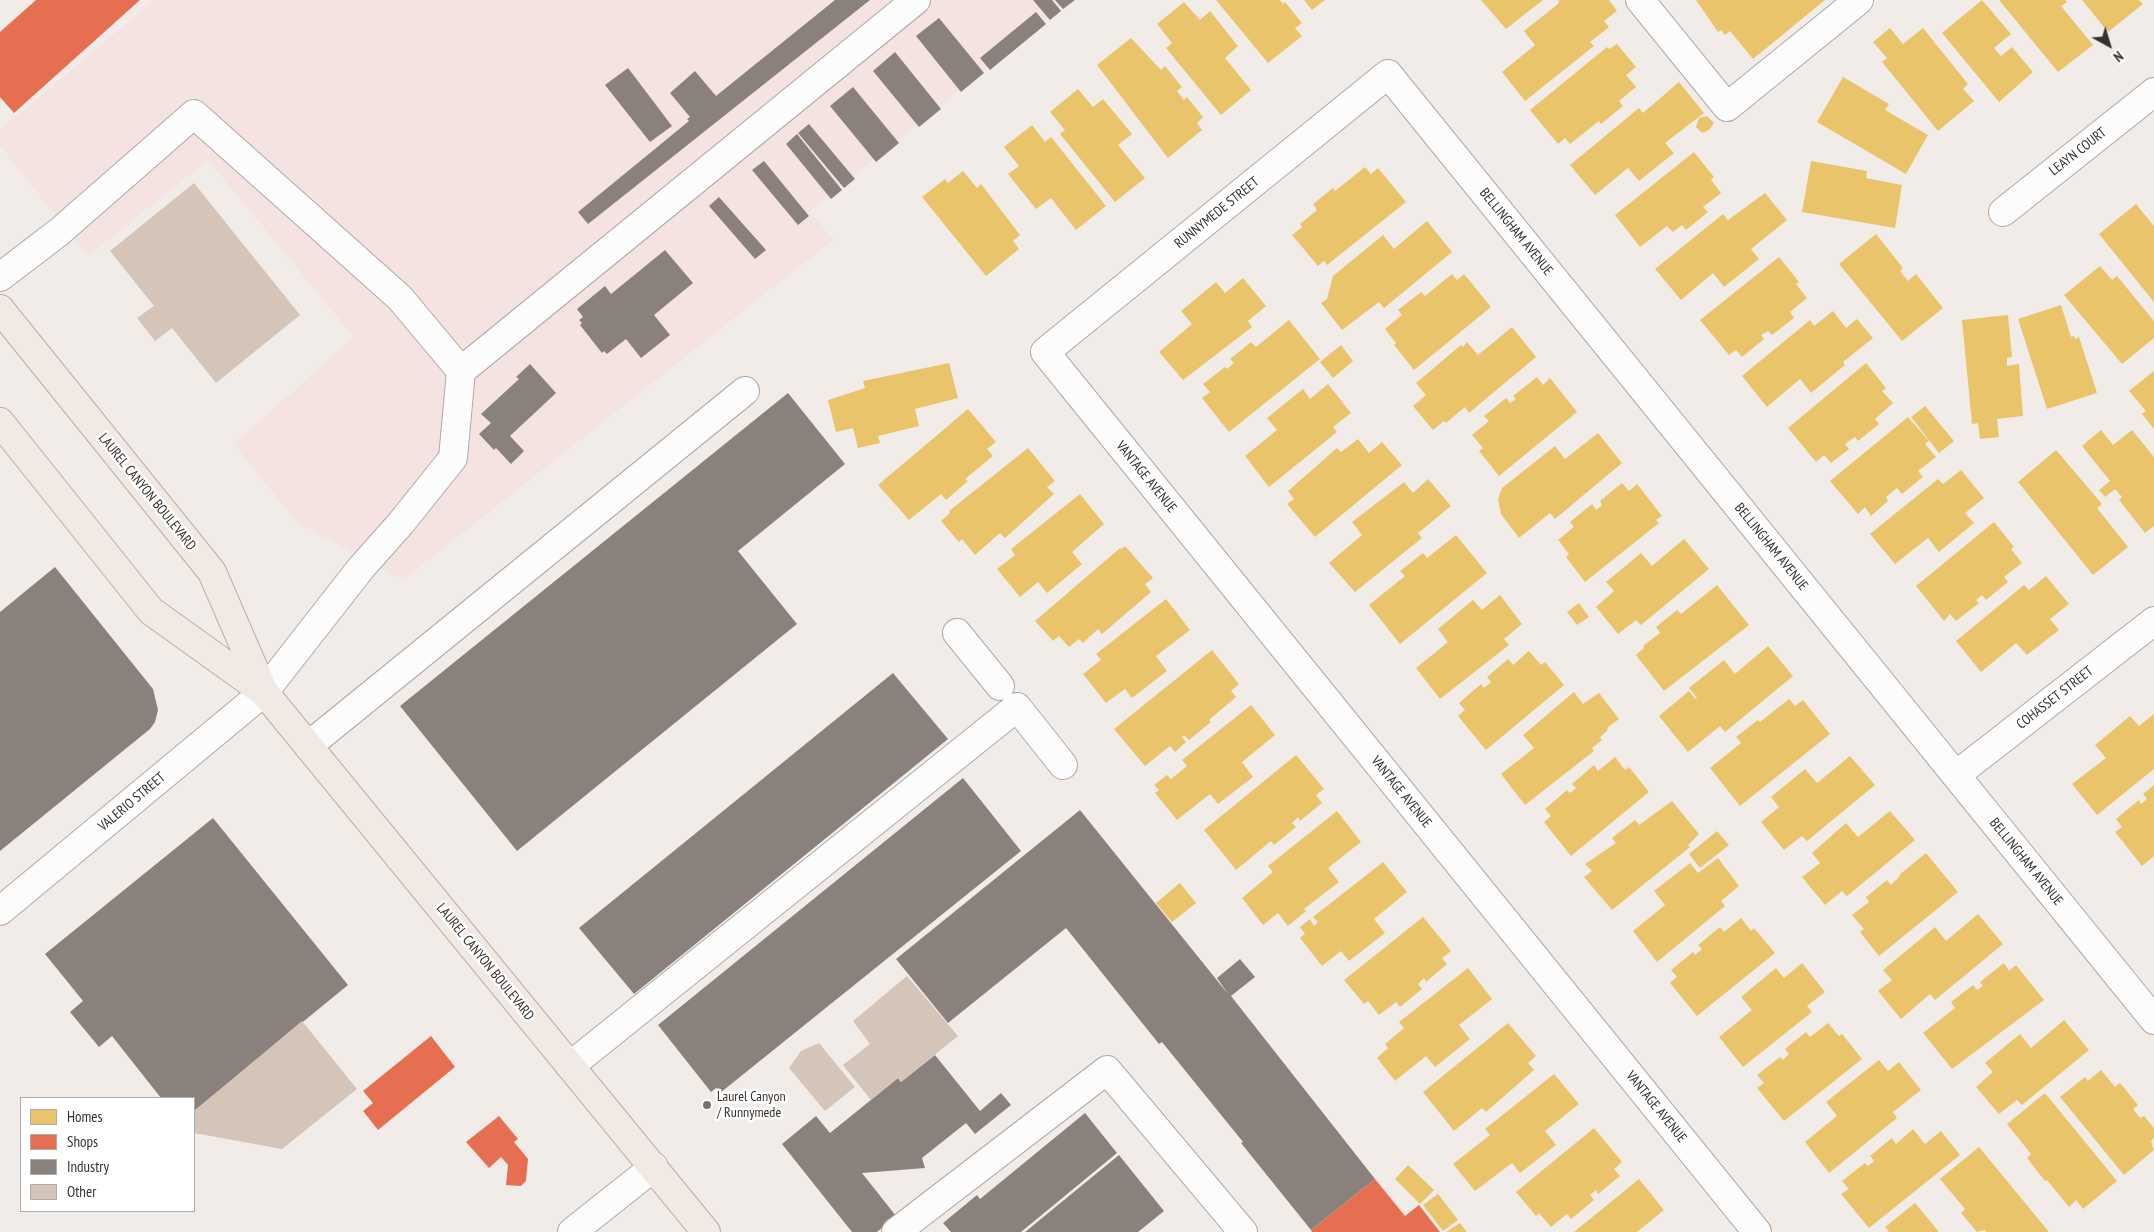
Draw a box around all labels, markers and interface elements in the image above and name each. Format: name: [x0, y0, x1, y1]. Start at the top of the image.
north arrow: [2084, 20, 2134, 70]
text: N: [2110, 47, 2127, 66]
street label: LEAYN COURT: [2046, 124, 2110, 180]
street label: RUNNYMEDE STREET: [1171, 174, 1263, 252]
street label: BELLINGHAM AVENUE: [1476, 185, 1556, 279]
street label: LAUREL CANYON BOULEVARD: [95, 430, 199, 554]
street label: VANTAGE AVENUE: [1112, 438, 1180, 516]
street label: BELLINGHAM AVENUE: [1731, 500, 1811, 594]
street label: COHASSET STREET: [2013, 663, 2097, 733]
street label: VANTAGE AVENUE: [1367, 753, 1435, 831]
street label: VALERIO STREET: [95, 769, 169, 835]
street label: BELLINGHAM AVENUE: [1986, 815, 2066, 909]
street label: LAUREL CANYON BOULEVARD: [433, 900, 537, 1024]
street label: VANTAGE AVENUE: [1622, 1068, 1690, 1146]
place label: Laurel Canyon / Runnymede: [717, 1089, 786, 1122]
legend: [20, 1097, 195, 1212]
marker: Laurel Canyon / Runnymede: [701, 1099, 713, 1111]
text: Homes: [67, 1107, 103, 1126]
text: Shops: [67, 1132, 98, 1151]
text: Industry: [67, 1157, 109, 1176]
text: Other: [67, 1182, 96, 1201]

